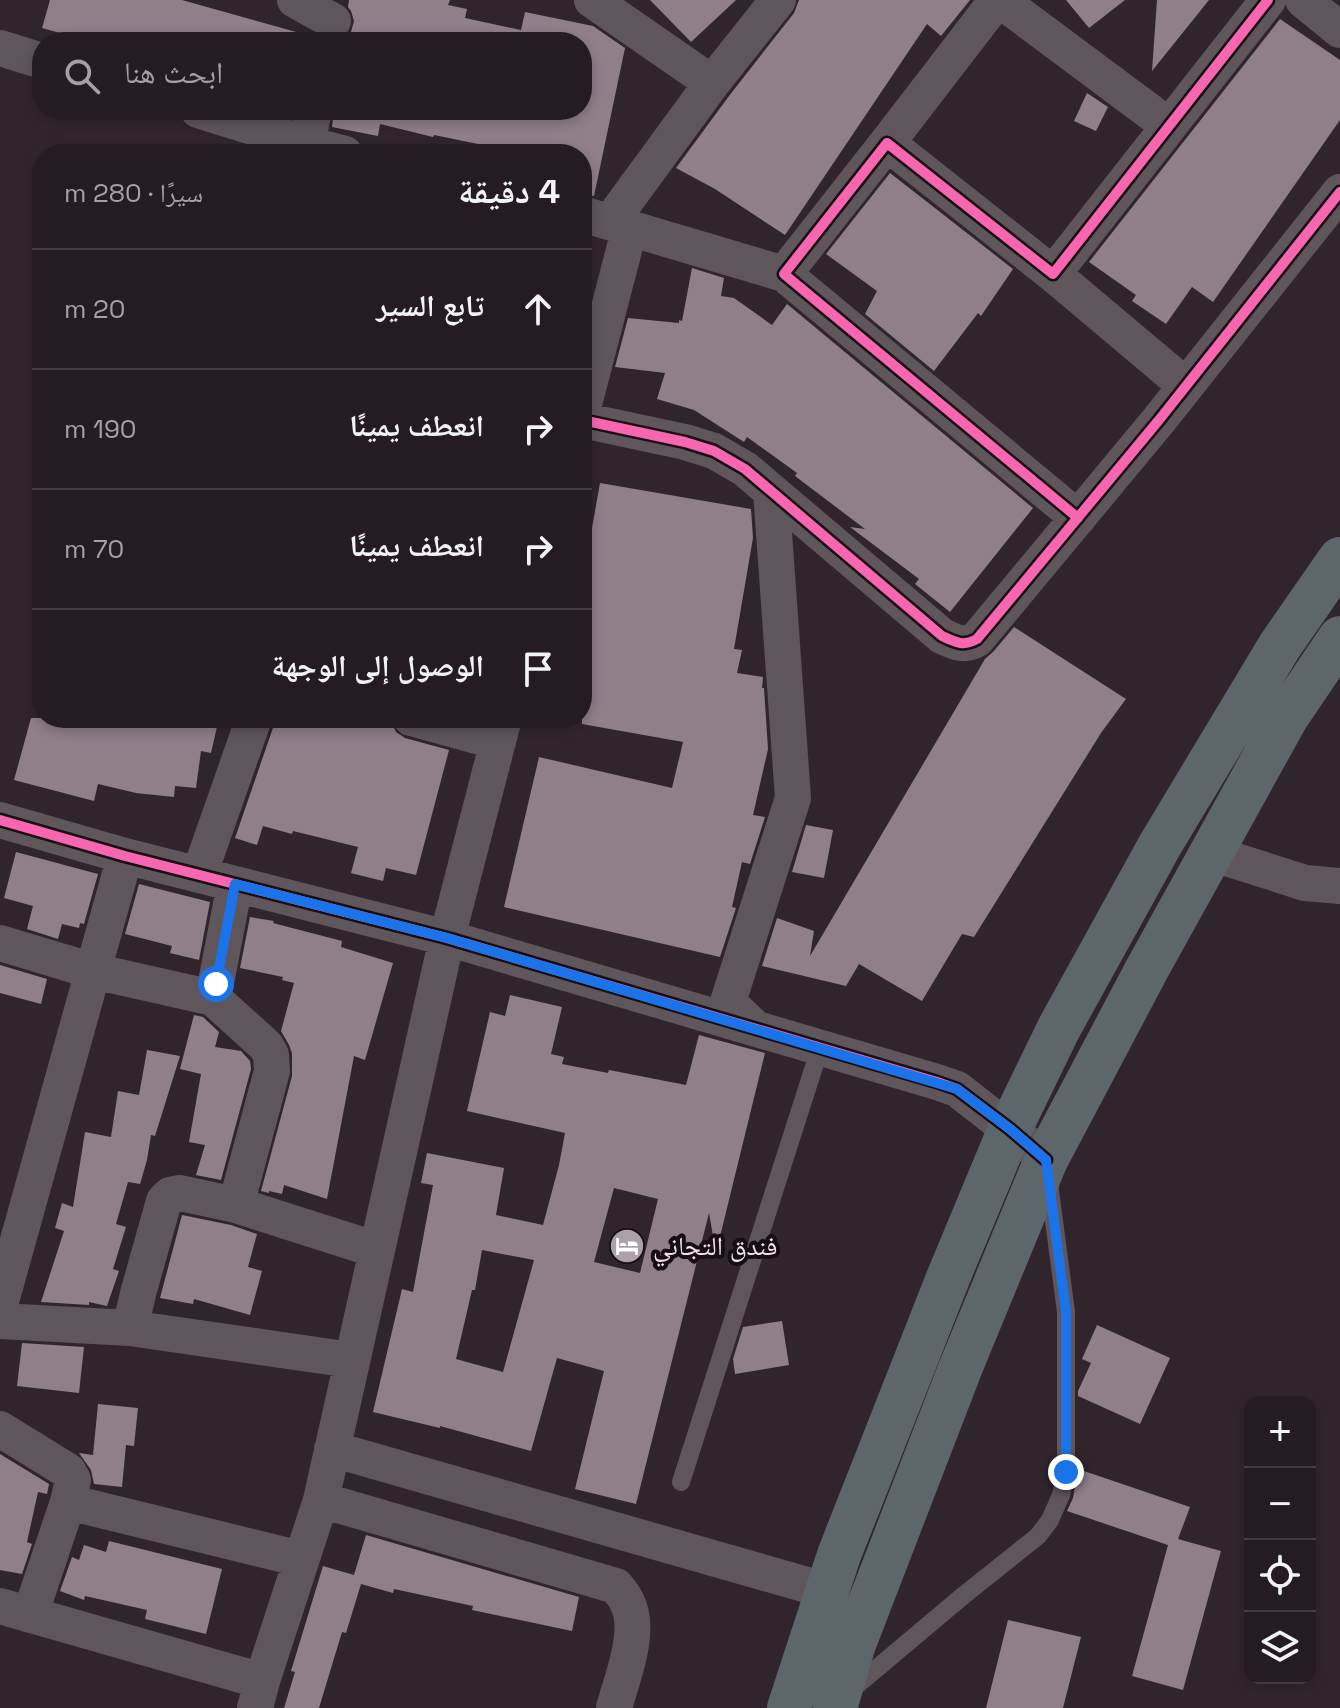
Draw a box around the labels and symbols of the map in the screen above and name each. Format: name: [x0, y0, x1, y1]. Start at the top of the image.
route start: [198, 966, 234, 1002]
hotel icon: فندق التجاني: [608, 1227, 646, 1265]
place label: فندق التجاني: [653, 1229, 777, 1267]
route end: [1048, 1454, 1084, 1490]

